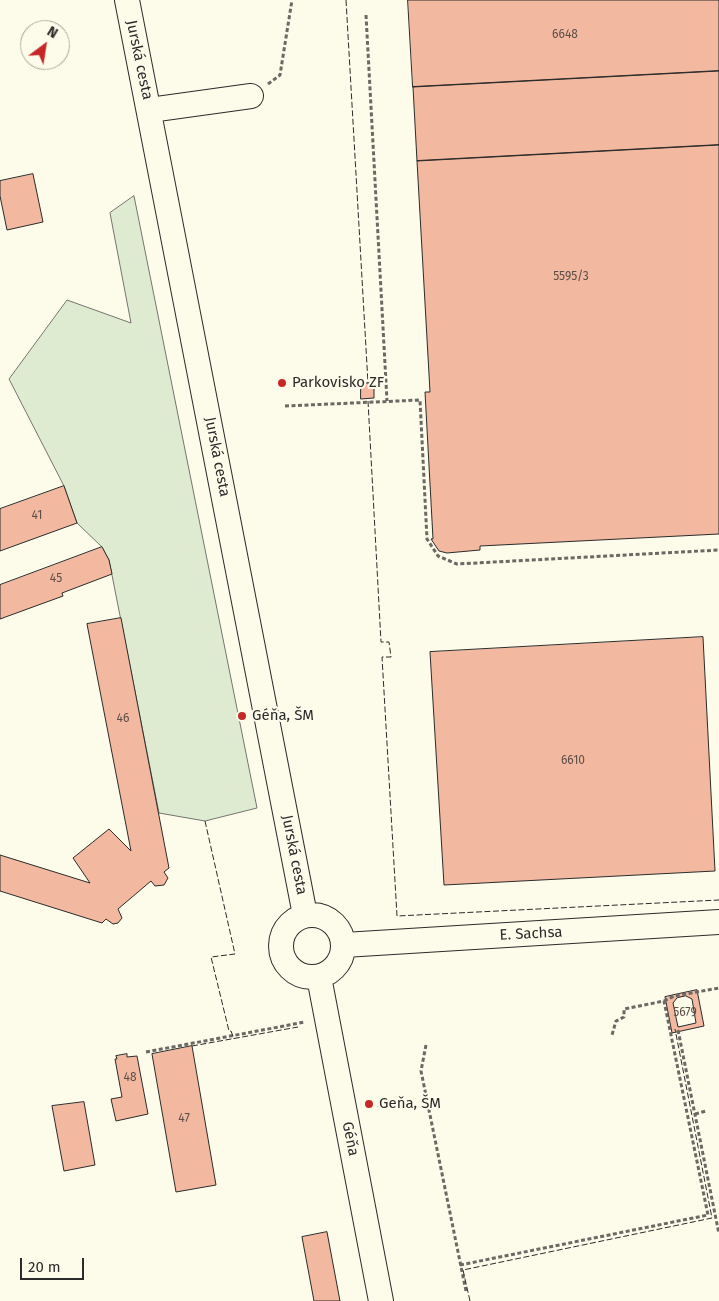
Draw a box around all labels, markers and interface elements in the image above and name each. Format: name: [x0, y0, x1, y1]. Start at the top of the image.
street label: Jurská cesta: [122, 19, 156, 101]
north arrow: [20, 20, 70, 70]
text: N: [44, 23, 61, 42]
house number: 6648: [552, 28, 578, 42]
house number: 5595/3: [553, 270, 589, 284]
place label: Parkovisko ZF: [292, 374, 384, 392]
marker: Parkovisko ZF: [276, 377, 288, 389]
street label: Jurská cesta: [200, 416, 234, 498]
house number: 41: [32, 509, 42, 523]
house number: 45: [50, 572, 62, 586]
place label: Géňa, ŠM: [252, 707, 314, 725]
marker: Géňa, ŠM: [236, 710, 248, 722]
house number: 46: [117, 712, 129, 726]
house number: 6610: [561, 754, 585, 768]
street label: Jurská cesta: [277, 814, 311, 896]
street label: E. Sachsa: [499, 923, 563, 945]
house number: 5679: [673, 1006, 697, 1020]
house number: 48: [124, 1071, 136, 1085]
place label: Geňa, ŠM: [379, 1095, 441, 1113]
marker: Geňa, ŠM: [363, 1098, 375, 1110]
house number: 47: [178, 1112, 190, 1126]
street label: Géňa: [338, 1120, 362, 1158]
scale bar: [22, 1248, 86, 1280]
text: 20 m: [28, 1258, 61, 1276]

